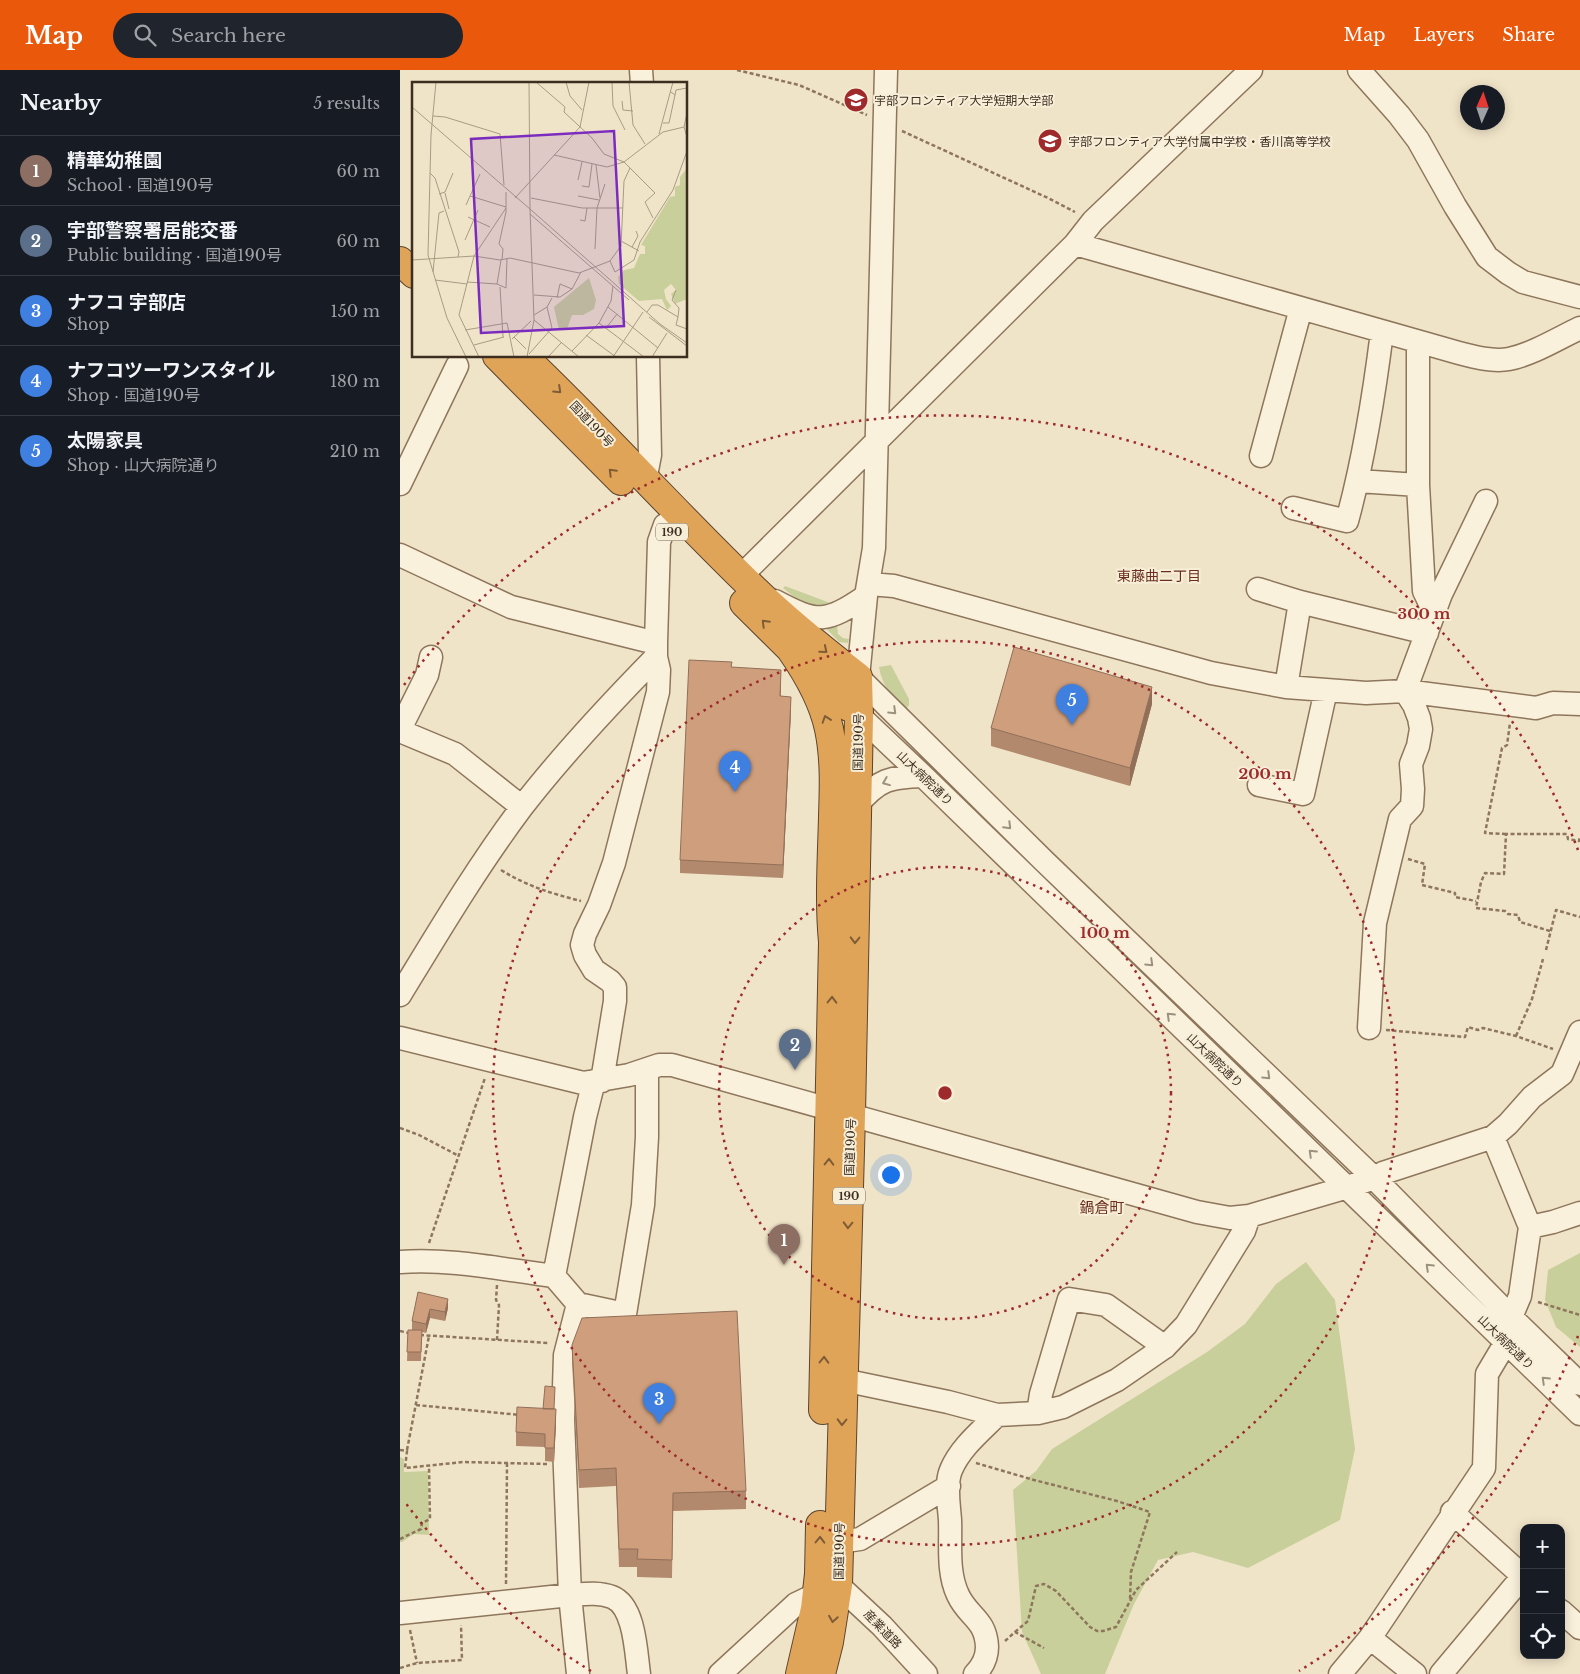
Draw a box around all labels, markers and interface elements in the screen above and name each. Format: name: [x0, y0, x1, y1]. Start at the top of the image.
search box: [113, 13, 463, 58]
text: Map: [25, 21, 83, 50]
icon: search: [131, 21, 159, 49]
text: Search here: [171, 24, 286, 47]
text: Map: [1344, 24, 1385, 46]
text: Layers: [1413, 24, 1474, 46]
text: Share: [1502, 24, 1555, 46]
inset map: [412, 82, 688, 358]
north arrow: [1460, 85, 1505, 130]
school or university icon: 宇部フロンティア大学短期大学部: [843, 87, 869, 113]
text: Nearby: [20, 90, 101, 116]
text: 5 results: [313, 93, 380, 113]
place label: 宇部フロンティア大学短期大学部: [874, 93, 1053, 108]
school or university icon: 宇部フロンティア大学付属中学校・香川高等学校: [1037, 128, 1063, 154]
place label: 宇部フロンティア大学付属中学校・香川高等学校: [1068, 134, 1331, 149]
text: 精華幼稚園: [67, 149, 162, 172]
text: 1: [33, 161, 39, 181]
text: 60 m: [337, 161, 380, 181]
text: School · 国道190号: [67, 175, 214, 195]
text: 宇部警察署居能交番: [67, 219, 238, 242]
text: 2: [31, 231, 41, 251]
text: 60 m: [337, 231, 380, 251]
text: Public building · 国道190号: [67, 245, 282, 265]
text: ナフコ 宇部店: [67, 291, 186, 314]
text: 3: [31, 301, 41, 321]
text: 150 m: [331, 301, 380, 321]
text: Shop: [67, 314, 110, 334]
text: ナフコツーワンスタイル: [67, 359, 276, 382]
text: 4: [31, 371, 41, 391]
text: 180 m: [330, 371, 380, 391]
one-way arrow: [553, 384, 562, 393]
text: Shop · 国道190号: [67, 385, 200, 405]
street label: 国道190号: [567, 398, 617, 450]
text: 太陽家具: [67, 429, 143, 452]
text: 5: [31, 441, 41, 461]
text: 210 m: [330, 441, 380, 461]
text: Shop · 山大病院通り: [67, 455, 219, 475]
one-way arrow: [609, 469, 618, 478]
road number: 190: [656, 524, 688, 541]
district label: 東藤曲二丁目: [1117, 567, 1201, 585]
text: 300 m: [1398, 604, 1451, 623]
one-way arrow: [762, 620, 771, 629]
one-way arrow: [818, 645, 827, 653]
pin: 5: [1056, 684, 1088, 725]
one-way arrow: [887, 705, 896, 714]
street label: 国道190号: [850, 713, 866, 771]
one-way arrow: [821, 715, 831, 724]
street label: 山大病院通り: [894, 748, 956, 808]
pin: 4: [719, 751, 751, 792]
text: 200 m: [1239, 764, 1292, 783]
one-way arrow: [882, 775, 891, 786]
one-way arrow: [1002, 820, 1011, 829]
text: 100 m: [1080, 923, 1130, 942]
one-way arrow: [850, 936, 860, 944]
one-way arrow: [1144, 957, 1153, 966]
one-way arrow: [827, 996, 837, 1004]
one-way arrow: [1167, 1013, 1176, 1022]
pin: 2: [779, 1029, 811, 1070]
street label: 山大病院通り: [1184, 1030, 1246, 1090]
one-way arrow: [1261, 1070, 1270, 1079]
centre of rings: [936, 1084, 954, 1102]
street label: 国道190号: [841, 1118, 859, 1176]
one-way arrow: [1309, 1150, 1318, 1159]
one-way arrow: [824, 1158, 834, 1166]
your location: [878, 1162, 904, 1188]
road number: 190: [833, 1188, 865, 1204]
district label: 鍋倉町: [1079, 1198, 1125, 1217]
one-way arrow: [843, 1221, 853, 1229]
pin: 1: [768, 1224, 800, 1265]
one-way arrow: [1425, 1264, 1434, 1273]
street label: 山大病院通り: [1475, 1312, 1537, 1372]
one-way arrow: [819, 1356, 829, 1364]
one-way arrow: [1542, 1377, 1551, 1386]
pin: 3: [643, 1383, 675, 1424]
one-way arrow: [837, 1418, 847, 1426]
street label: 国道190号: [831, 1522, 847, 1580]
map controls: [1520, 1524, 1565, 1659]
button: +: [1520, 1524, 1565, 1569]
one-way arrow: [815, 1536, 825, 1544]
button: −: [1520, 1569, 1565, 1614]
street label: 産業道路: [861, 1607, 905, 1651]
button: locate: [1520, 1614, 1565, 1659]
one-way arrow: [828, 1615, 838, 1623]

